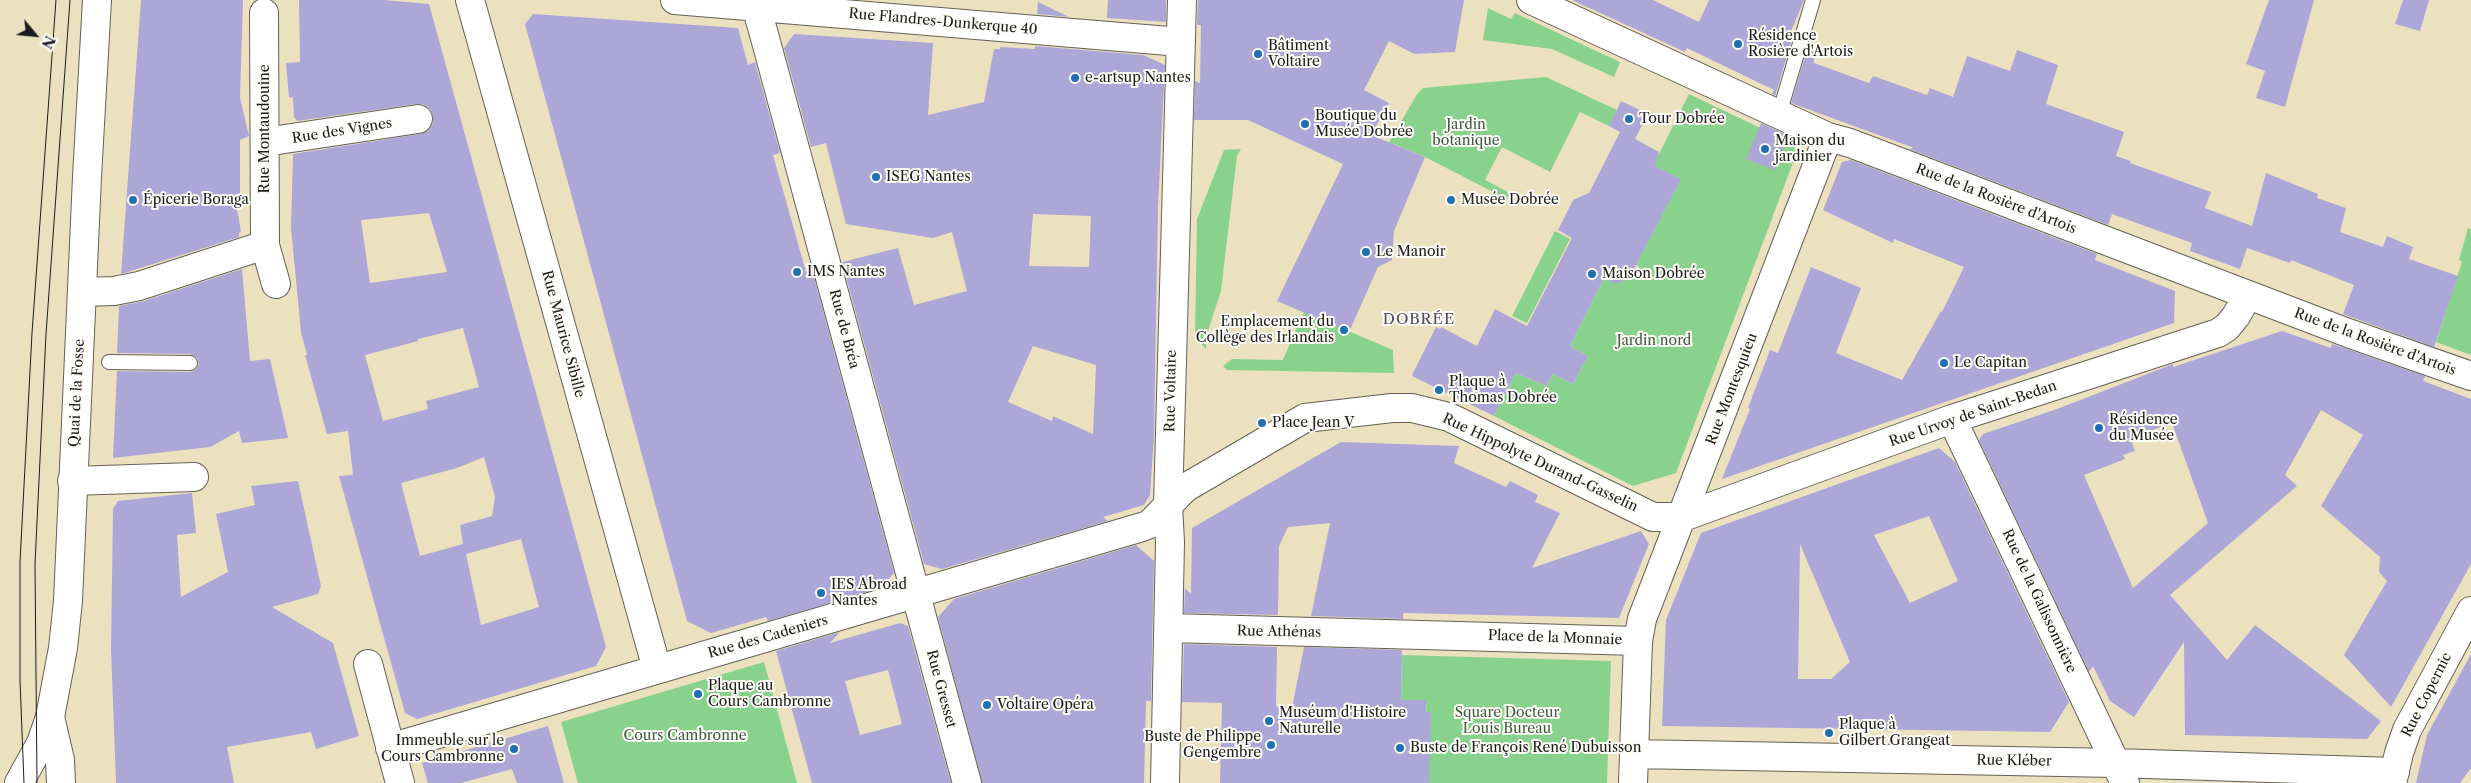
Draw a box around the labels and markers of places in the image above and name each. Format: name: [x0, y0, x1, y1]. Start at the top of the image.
place label: Résidence Rosière d'Artois: [1748, 28, 1853, 60]
place label: Bâtiment Voltaire: [1268, 38, 1329, 70]
marker: Résidence Rosière d'Artois: [1732, 38, 1744, 50]
marker: Bâtiment Voltaire: [1252, 48, 1264, 60]
place label: e-artsup Nantes: [1085, 70, 1191, 86]
marker: e-artsup Nantes: [1069, 72, 1081, 84]
place label: Boutique du Musée Dobrée: [1315, 108, 1413, 140]
place label: Tour Dobrée: [1639, 111, 1725, 127]
marker: Tour Dobrée: [1623, 113, 1635, 125]
marker: Boutique du Musée Dobrée: [1299, 118, 1311, 130]
place label: Maison du jardinier: [1775, 133, 1845, 166]
marker: Maison du jardinier: [1759, 143, 1771, 155]
place label: ISEG Nantes: [886, 169, 971, 185]
marker: ISEG Nantes: [870, 171, 882, 183]
place label: Épicerie Boraga: [143, 192, 249, 208]
place label: Musée Dobrée: [1461, 192, 1559, 208]
marker: Épicerie Boraga: [127, 194, 139, 206]
marker: Musée Dobrée: [1445, 194, 1457, 206]
place label: Le Manoir: [1376, 244, 1446, 260]
marker: Le Manoir: [1360, 246, 1372, 258]
place label: IMS Nantes: [807, 264, 885, 280]
marker: IMS Nantes: [791, 266, 803, 278]
place label: Maison Dobrée: [1602, 266, 1705, 282]
marker: Maison Dobrée: [1586, 268, 1598, 280]
place label: Emplacement du Collège des Irlandais: [1196, 314, 1334, 347]
marker: Emplacement du Collège des Irlandais: [1338, 324, 1350, 336]
place label: Le Capitan: [1954, 355, 2027, 371]
marker: Le Capitan: [1938, 357, 1950, 369]
place label: Plaque à Thomas Dobrée: [1449, 374, 1557, 407]
marker: Plaque à Thomas Dobrée: [1433, 384, 1445, 396]
place label: Résidence du Musée: [2109, 412, 2178, 444]
place label: Place Jean V: [1272, 415, 1354, 431]
marker: Place Jean V: [1256, 417, 1268, 429]
marker: Résidence du Musée: [2093, 422, 2105, 434]
place label: IES Abroad Nantes: [831, 577, 907, 610]
marker: IES Abroad Nantes: [815, 587, 827, 599]
place label: Plaque au Cours Cambronne: [708, 678, 831, 710]
marker: Plaque au Cours Cambronne: [692, 688, 704, 700]
place label: Voltaire Opéra: [997, 697, 1094, 713]
marker: Voltaire Opéra: [981, 699, 993, 711]
place label: Muséum d'Histoire Naturelle: [1279, 705, 1406, 738]
marker: Muséum d'Histoire Naturelle: [1263, 715, 1275, 727]
place label: Plaque à Gilbert Grangeat: [1839, 717, 1950, 750]
marker: Plaque à Gilbert Grangeat: [1823, 727, 1835, 739]
place label: Buste de Philippe Gengembre: [1144, 729, 1261, 762]
place label: Immeuble sur le Cours Cambronne: [381, 733, 504, 766]
marker: Buste de Philippe Gengembre: [1265, 739, 1277, 751]
place label: Buste de François René Dubuisson: [1410, 740, 1641, 756]
marker: Buste de François René Dubuisson: [1394, 742, 1406, 754]
marker: Immeuble sur le Cours Cambronne: [508, 743, 520, 755]

